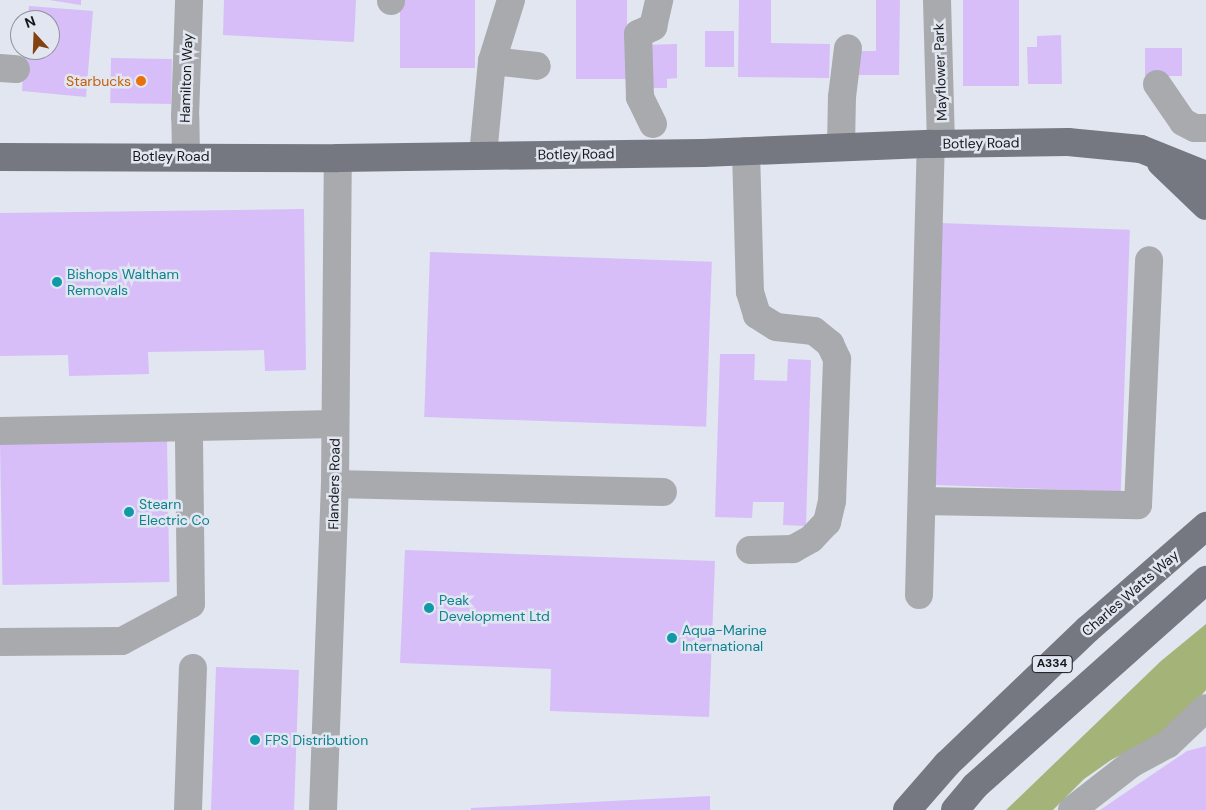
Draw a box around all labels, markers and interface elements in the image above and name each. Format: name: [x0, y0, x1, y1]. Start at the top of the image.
north arrow: [10, 10, 60, 60]
text: N: [22, 12, 38, 32]
street label: Mayflower Park: [930, 23, 950, 121]
street label: Hamilton Way: [176, 33, 196, 123]
place label: Starbucks: [66, 73, 131, 89]
marker: Starbucks: [135, 75, 147, 87]
street label: Botley Road: [942, 134, 1020, 152]
street label: Botley Road: [537, 145, 615, 163]
street label: Botley Road: [133, 148, 209, 164]
place label: Bishops Waltham Removals: [67, 266, 179, 298]
marker: Bishops Waltham Removals: [51, 276, 63, 288]
street label: Flanders Road: [325, 438, 343, 530]
place label: Stearn Electric Co: [139, 496, 210, 528]
marker: Stearn Electric Co: [123, 506, 135, 518]
street label: Charles Watts Way: [1078, 546, 1182, 640]
place label: Peak Development Ltd: [439, 592, 550, 624]
marker: Peak Development Ltd: [423, 602, 435, 614]
place label: Aqua-Marine International: [682, 622, 767, 654]
marker: Aqua-Marine International: [666, 632, 678, 644]
road number: A334: [1031, 654, 1073, 674]
place label: FPS Distribution: [265, 732, 368, 748]
marker: FPS Distribution: [249, 734, 261, 746]

